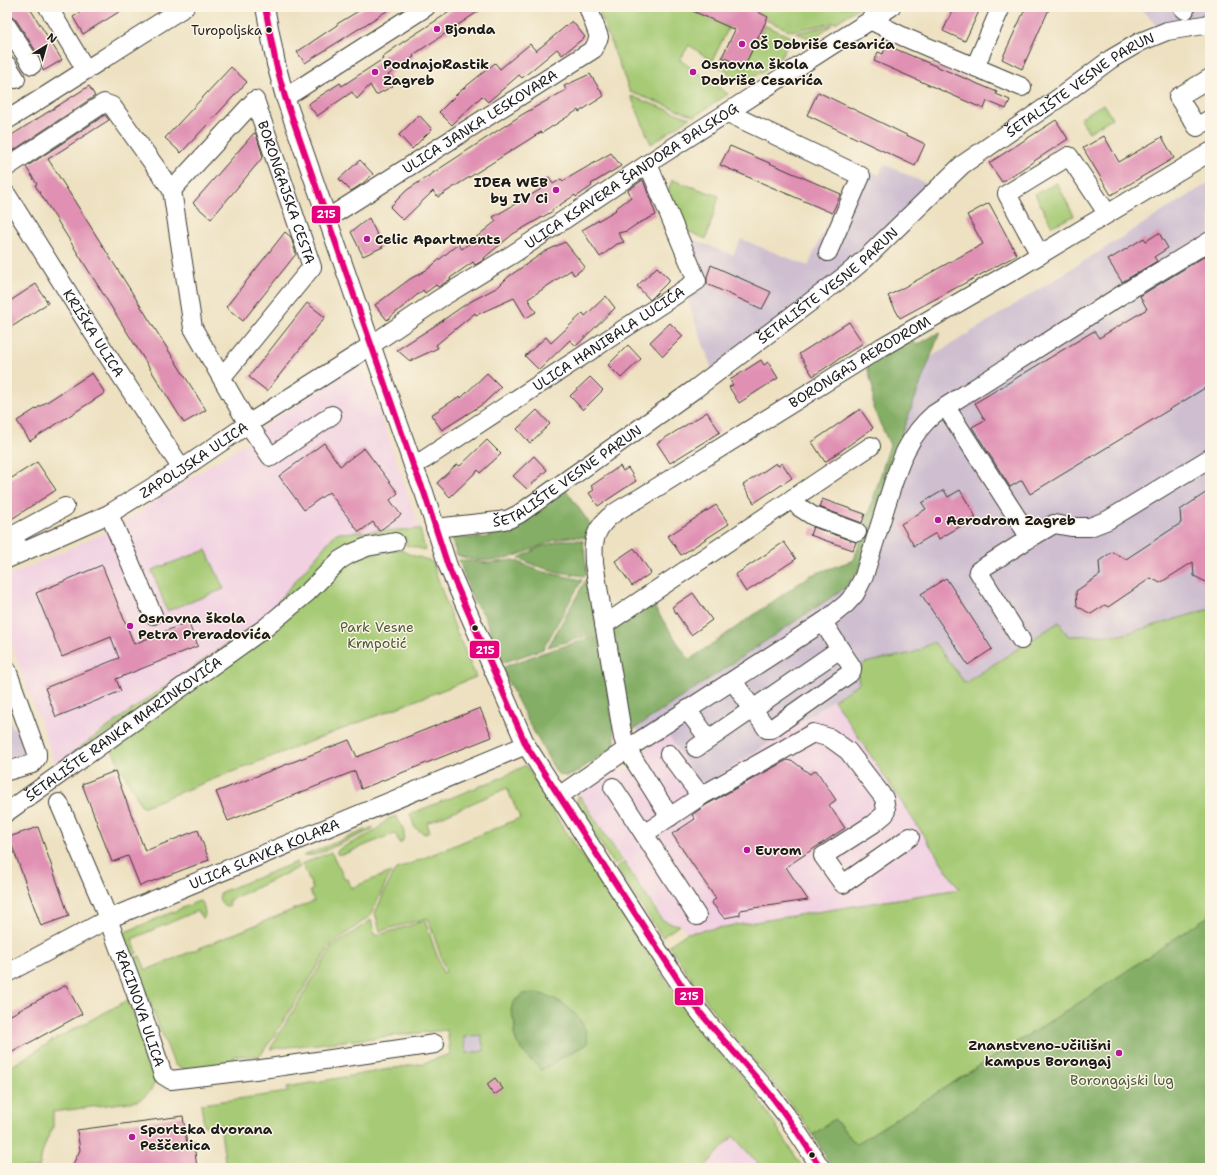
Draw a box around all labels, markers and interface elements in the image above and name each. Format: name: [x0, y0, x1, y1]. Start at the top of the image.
place label: Bjonda: [445, 20, 496, 38]
place label: Turopoljska: [191, 22, 262, 39]
marker: Bjonda: [432, 24, 442, 34]
marker: Turopoljska: [264, 25, 274, 35]
north arrow: [26, 26, 66, 66]
street label: ŠETALIŠTE VESNE PARUN: [1002, 28, 1157, 141]
text: N: [44, 30, 60, 47]
place label: OŠ Dobriše Cesarića: [750, 35, 895, 53]
marker: OŠ Dobriše Cesarića: [737, 39, 747, 49]
place label: PodnajoRastik Zagreb: [383, 55, 489, 89]
place label: Osnovna škola Dobriše Cesarića: [701, 55, 823, 89]
street label: ULICA JANKA LESKOVARA: [399, 66, 561, 177]
marker: PodnajoRastik Zagreb: [370, 67, 380, 77]
marker: Osnovna škola Dobriše Cesarića: [688, 67, 698, 77]
street label: ULICA KSAVERA ŠANDORA ĐALSKOG: [521, 99, 742, 253]
street label: BORONGAJSKA CESTA: [254, 118, 319, 267]
place label: IDEA WEB by IV Ci: [474, 173, 548, 207]
marker: IDEA WEB by IV Ci: [551, 185, 561, 195]
line badge: 215: [311, 205, 341, 224]
text: 215: [316, 207, 336, 222]
street label: ŠETALIŠTE VESNE PARUN: [754, 223, 902, 348]
place label: Celic Apartments: [375, 230, 501, 248]
marker: Celic Apartments: [362, 234, 372, 244]
street label: ULICA HANIBALA LUCIĆA: [529, 283, 688, 395]
street label: KRIŠKA ULICA: [59, 286, 128, 380]
street label: BORONGAJ AERODROM: [785, 312, 934, 412]
street label: ZAPOLJSKA ULICA: [136, 418, 251, 502]
street label: ŠETALIŠTE VESNE PARUN: [492, 421, 645, 531]
place label: Aerodrom Zagreb: [946, 511, 1076, 529]
marker: Aerodrom Zagreb: [933, 515, 943, 525]
place label: Osnovna škola Petra Preradovića: [138, 609, 271, 643]
park label: Park Vesne Krmpotić: [340, 618, 414, 652]
marker: Osnovna škola Petra Preradovića: [125, 621, 135, 631]
unlabelled marker: [470, 623, 480, 633]
line badge: 215: [469, 640, 500, 659]
text: 215: [475, 643, 495, 658]
street label: ŠETALIŠTE RANKA MARINKOVIĆA: [22, 653, 225, 805]
street label: ULICA SLAVKA KOLARA: [187, 815, 342, 893]
place label: Eurom: [755, 841, 802, 859]
marker: Eurom: [742, 845, 752, 855]
street label: RACINOVA ULICA: [111, 947, 169, 1069]
line badge: 215: [674, 987, 704, 1006]
text: 215: [679, 989, 699, 1004]
place label: Znanstveno-učilišni kampus Borongaj: [968, 1036, 1111, 1070]
marker: Znanstveno-učilišni kampus Borongaj: [1114, 1048, 1124, 1058]
park label: Borongajski lug: [1070, 1071, 1174, 1089]
place label: Sportska dvorana Peščenica: [140, 1120, 273, 1154]
marker: Sportska dvorana Peščenica: [127, 1132, 137, 1142]
unlabelled marker: [807, 1150, 817, 1160]

